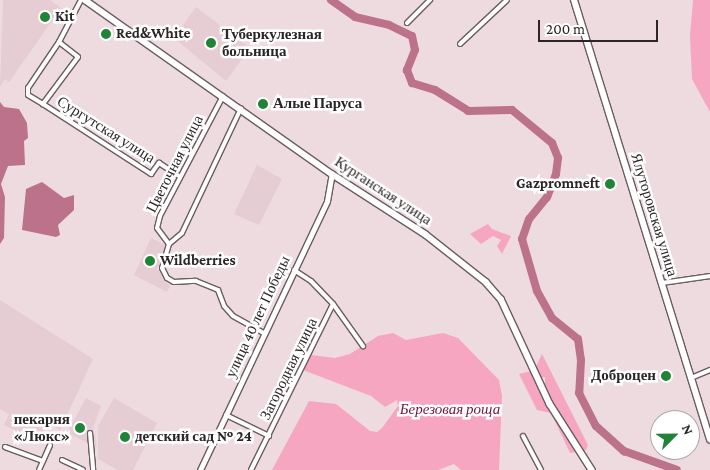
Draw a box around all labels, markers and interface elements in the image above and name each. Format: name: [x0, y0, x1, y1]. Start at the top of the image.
place label: Kit: [55, 8, 74, 26]
scale bar: [540, 10, 660, 42]
marker: Kit: [39, 11, 51, 23]
text: 200 m: [546, 21, 585, 37]
place label: Red&White: [116, 25, 191, 43]
place label: Туберкулезная больница: [222, 25, 322, 60]
marker: Red&White: [100, 28, 112, 40]
marker: Туберкулезная больница: [204, 36, 218, 50]
street label: Сургутская улица: [54, 93, 158, 167]
place label: Алые Паруса: [273, 95, 362, 113]
marker: Алые Паруса: [257, 98, 269, 110]
street label: Цветочная улица: [143, 112, 207, 216]
street label: Ялуторовская улица: [627, 151, 681, 279]
street label: Курганская улица: [331, 153, 435, 229]
place label: Gazpromneft: [516, 175, 600, 193]
marker: Gazpromneft: [604, 178, 616, 190]
place label: Wildberries: [160, 252, 235, 270]
street label: улица 40 лет Победы: [222, 253, 294, 381]
marker: Wildberries: [144, 255, 156, 267]
street label: Загородная улица: [257, 315, 321, 423]
place label: Доброцен: [591, 367, 656, 385]
marker: Доброцен: [660, 370, 672, 382]
park label: Березовая роща: [400, 401, 500, 419]
place label: пекарня «Люкс»: [14, 410, 70, 445]
north arrow: [650, 410, 700, 460]
marker: пекарня «Люкс»: [74, 422, 86, 434]
text: N: [679, 422, 697, 437]
place label: детский сад № 24: [135, 428, 252, 446]
marker: детский сад № 24: [119, 431, 131, 443]

